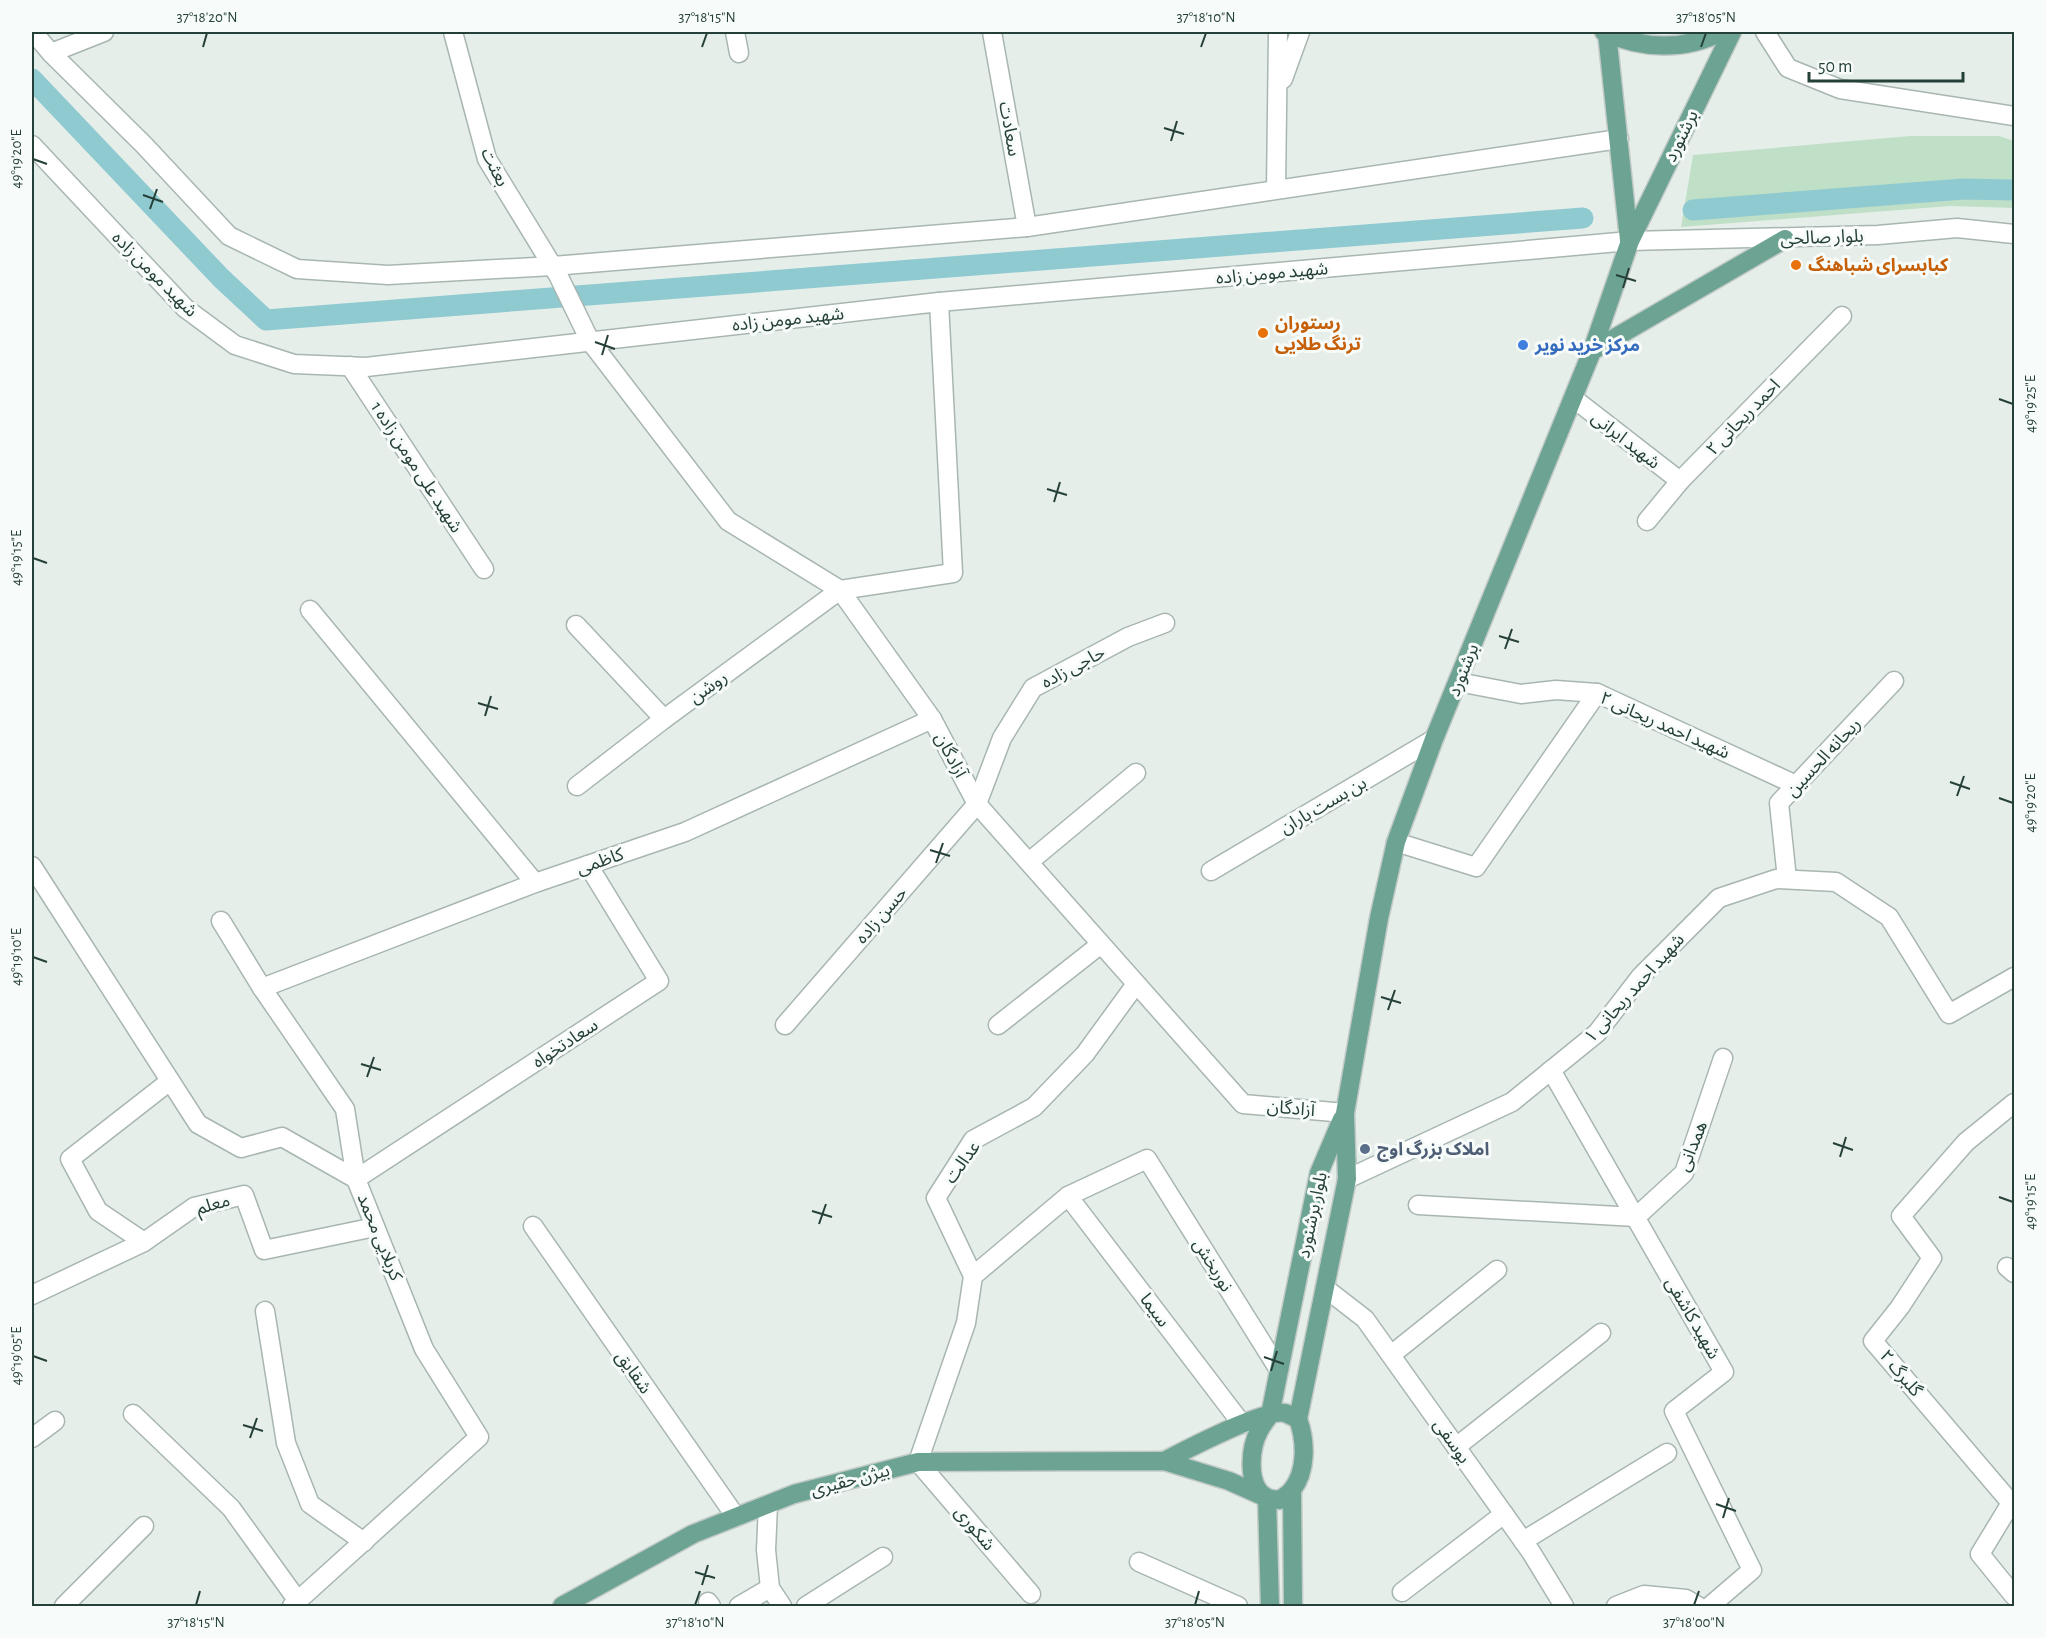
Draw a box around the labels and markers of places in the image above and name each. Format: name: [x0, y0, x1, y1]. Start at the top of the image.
place label: کبابسرای شباهنگ: [1808, 255, 1949, 276]
marker: کبابسرای شباهنگ: [1789, 258, 1803, 272]
place label: رستوران ترنگ طلایی: [1275, 315, 1362, 355]
marker: رستوران ترنگ طلایی: [1256, 326, 1270, 340]
place label: مرکز خرید نویر: [1534, 337, 1640, 356]
marker: مرکز خرید نویر: [1516, 338, 1530, 352]
place label: املاک بزرگ اوج: [1377, 1139, 1490, 1162]
marker: املاک بزرگ اوج: [1358, 1142, 1372, 1156]

